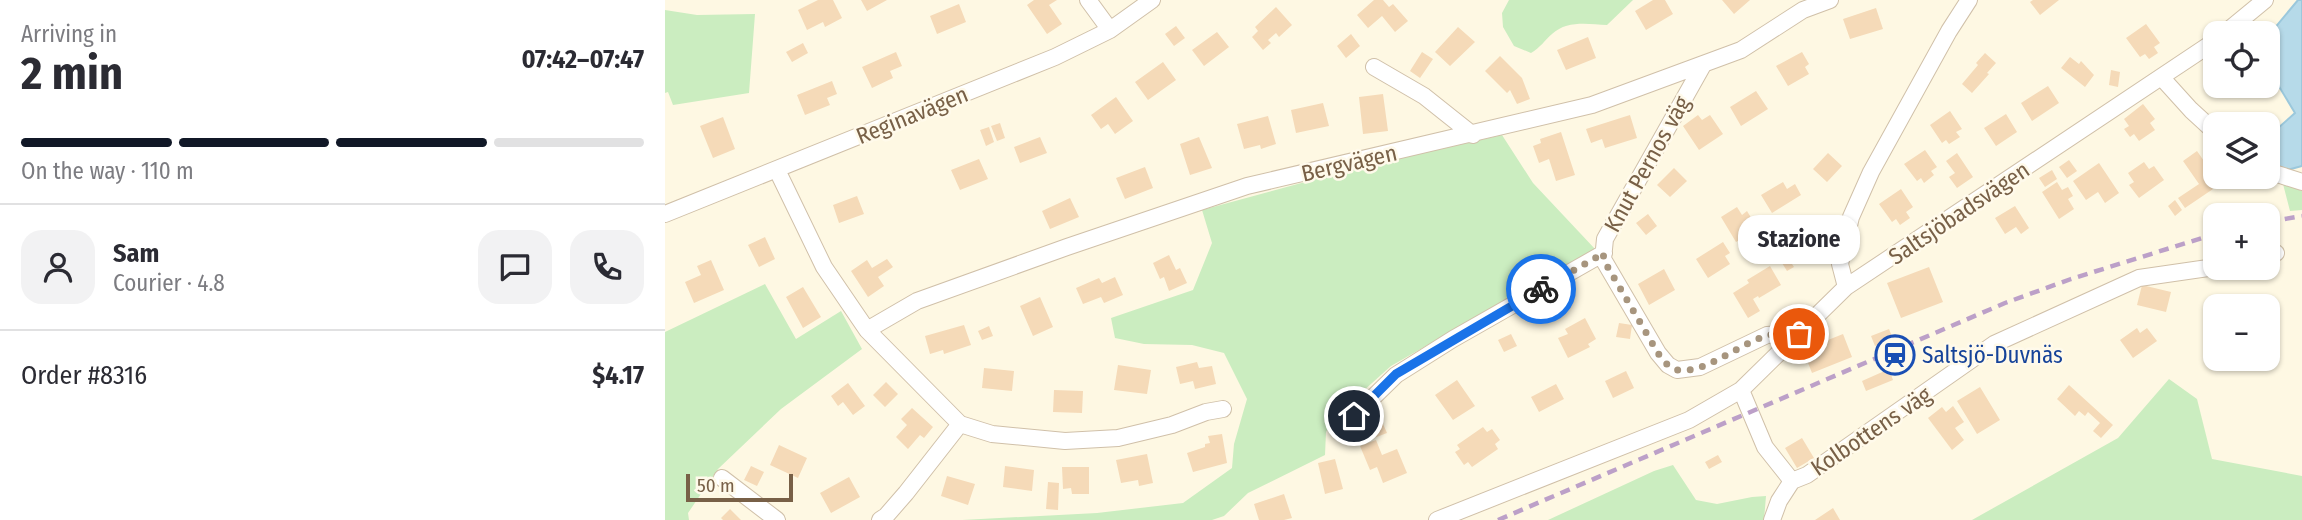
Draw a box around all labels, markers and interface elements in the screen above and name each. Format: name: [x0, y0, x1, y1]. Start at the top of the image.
text: Arriving in: [21, 20, 117, 48]
map controls: [2203, 21, 2280, 371]
button: locate: [2203, 21, 2280, 98]
text: 07:42–07:47: [521, 44, 644, 75]
text: 2 min: [21, 46, 123, 101]
street label: Reginavägen: [852, 80, 972, 150]
street label: Knut Pernos väg: [1598, 91, 1696, 237]
button: layers: [2203, 112, 2280, 189]
street label: Bergvägen: [1298, 138, 1400, 188]
street label: Saltsjöbadsvägen: [1883, 156, 2035, 270]
text: On the way · 110 m: [21, 157, 194, 185]
button: +: [2203, 203, 2280, 280]
callout: Stazione: [1738, 215, 1860, 264]
text: Stazione: [1758, 225, 1840, 253]
button: person: [21, 230, 95, 304]
button: chat: [478, 230, 552, 304]
button: phone: [570, 230, 644, 304]
text: Sam: [113, 238, 159, 269]
courier: [1506, 254, 1576, 324]
text: Courier · 4.8: [113, 269, 225, 297]
icon: bike: [1522, 270, 1560, 308]
button: −: [2203, 294, 2280, 371]
pin: [1769, 304, 1829, 364]
icon: bag: [1780, 315, 1818, 353]
station icon: Saltsjö-Duvnäs: [1874, 334, 1916, 376]
place label: Saltsjö-Duvnäs: [1922, 341, 2063, 369]
text: Order #8316: [21, 360, 147, 391]
text: $4.17: [592, 360, 644, 391]
street label: Kolbottens väg: [1805, 380, 1937, 482]
pin: [1324, 386, 1384, 446]
icon: home: [1335, 397, 1373, 435]
scale bar: [686, 471, 793, 503]
text: 50 m: [697, 474, 735, 497]

